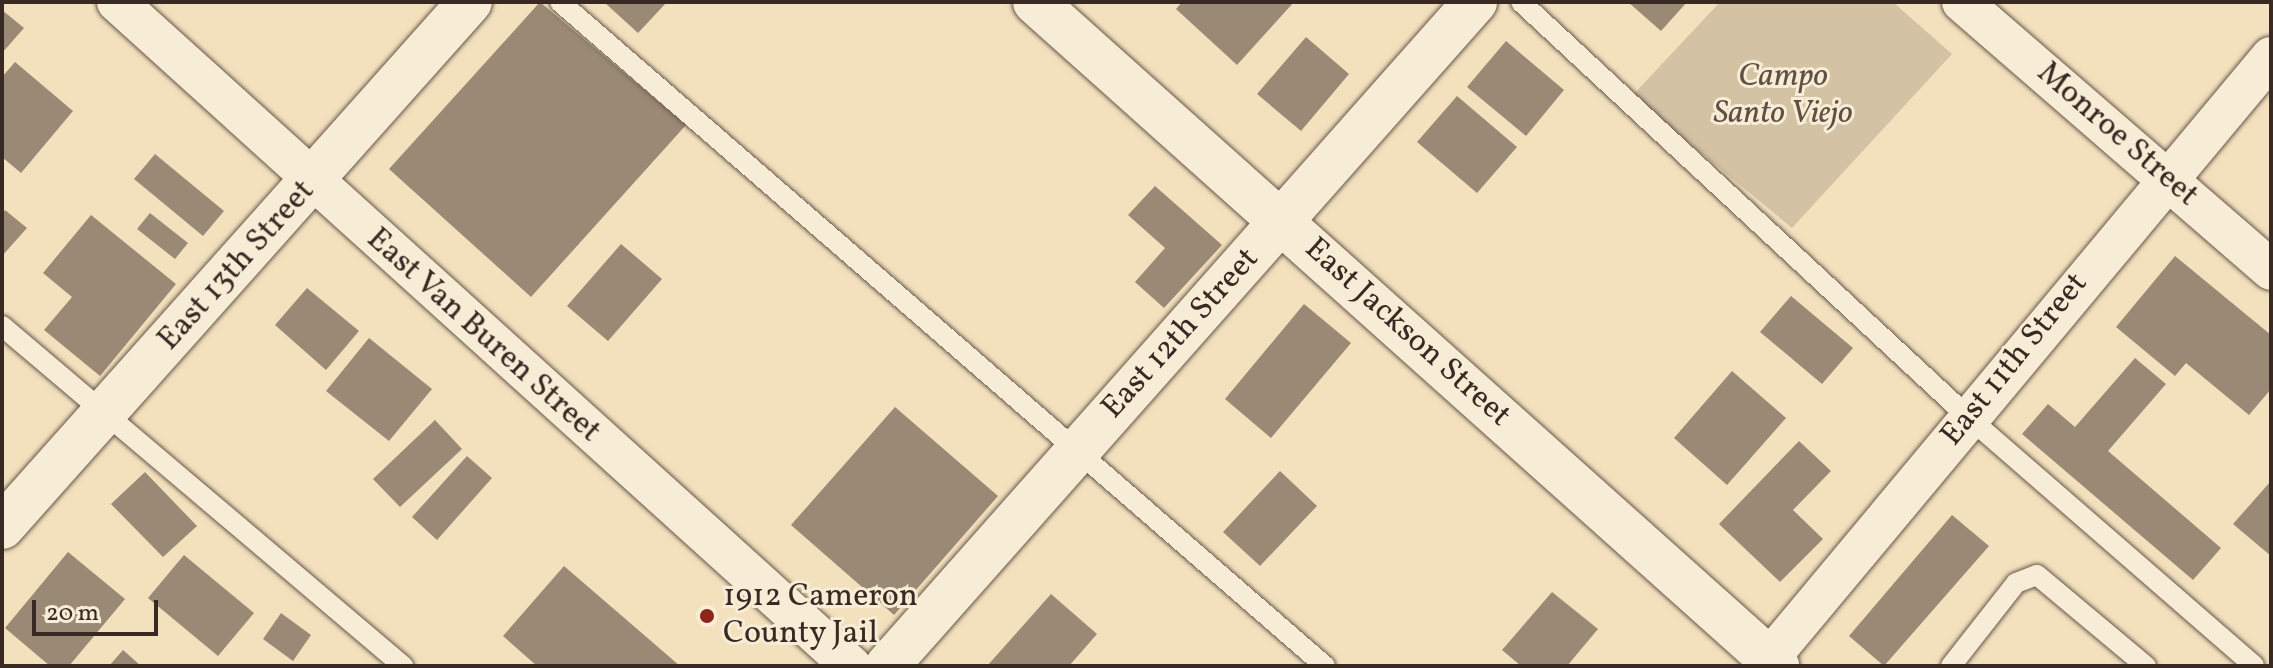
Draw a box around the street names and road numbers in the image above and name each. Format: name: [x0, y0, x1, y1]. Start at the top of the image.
street label: Monroe Street: [2028, 55, 2206, 215]
street label: East 13th Street: [150, 173, 324, 359]
street label: East Van Buren Street: [358, 220, 608, 452]
street label: East Jackson Street: [1296, 230, 1518, 436]
street label: East 12th Street: [1094, 241, 1268, 427]
street label: East 11th Street: [1933, 266, 2097, 454]

